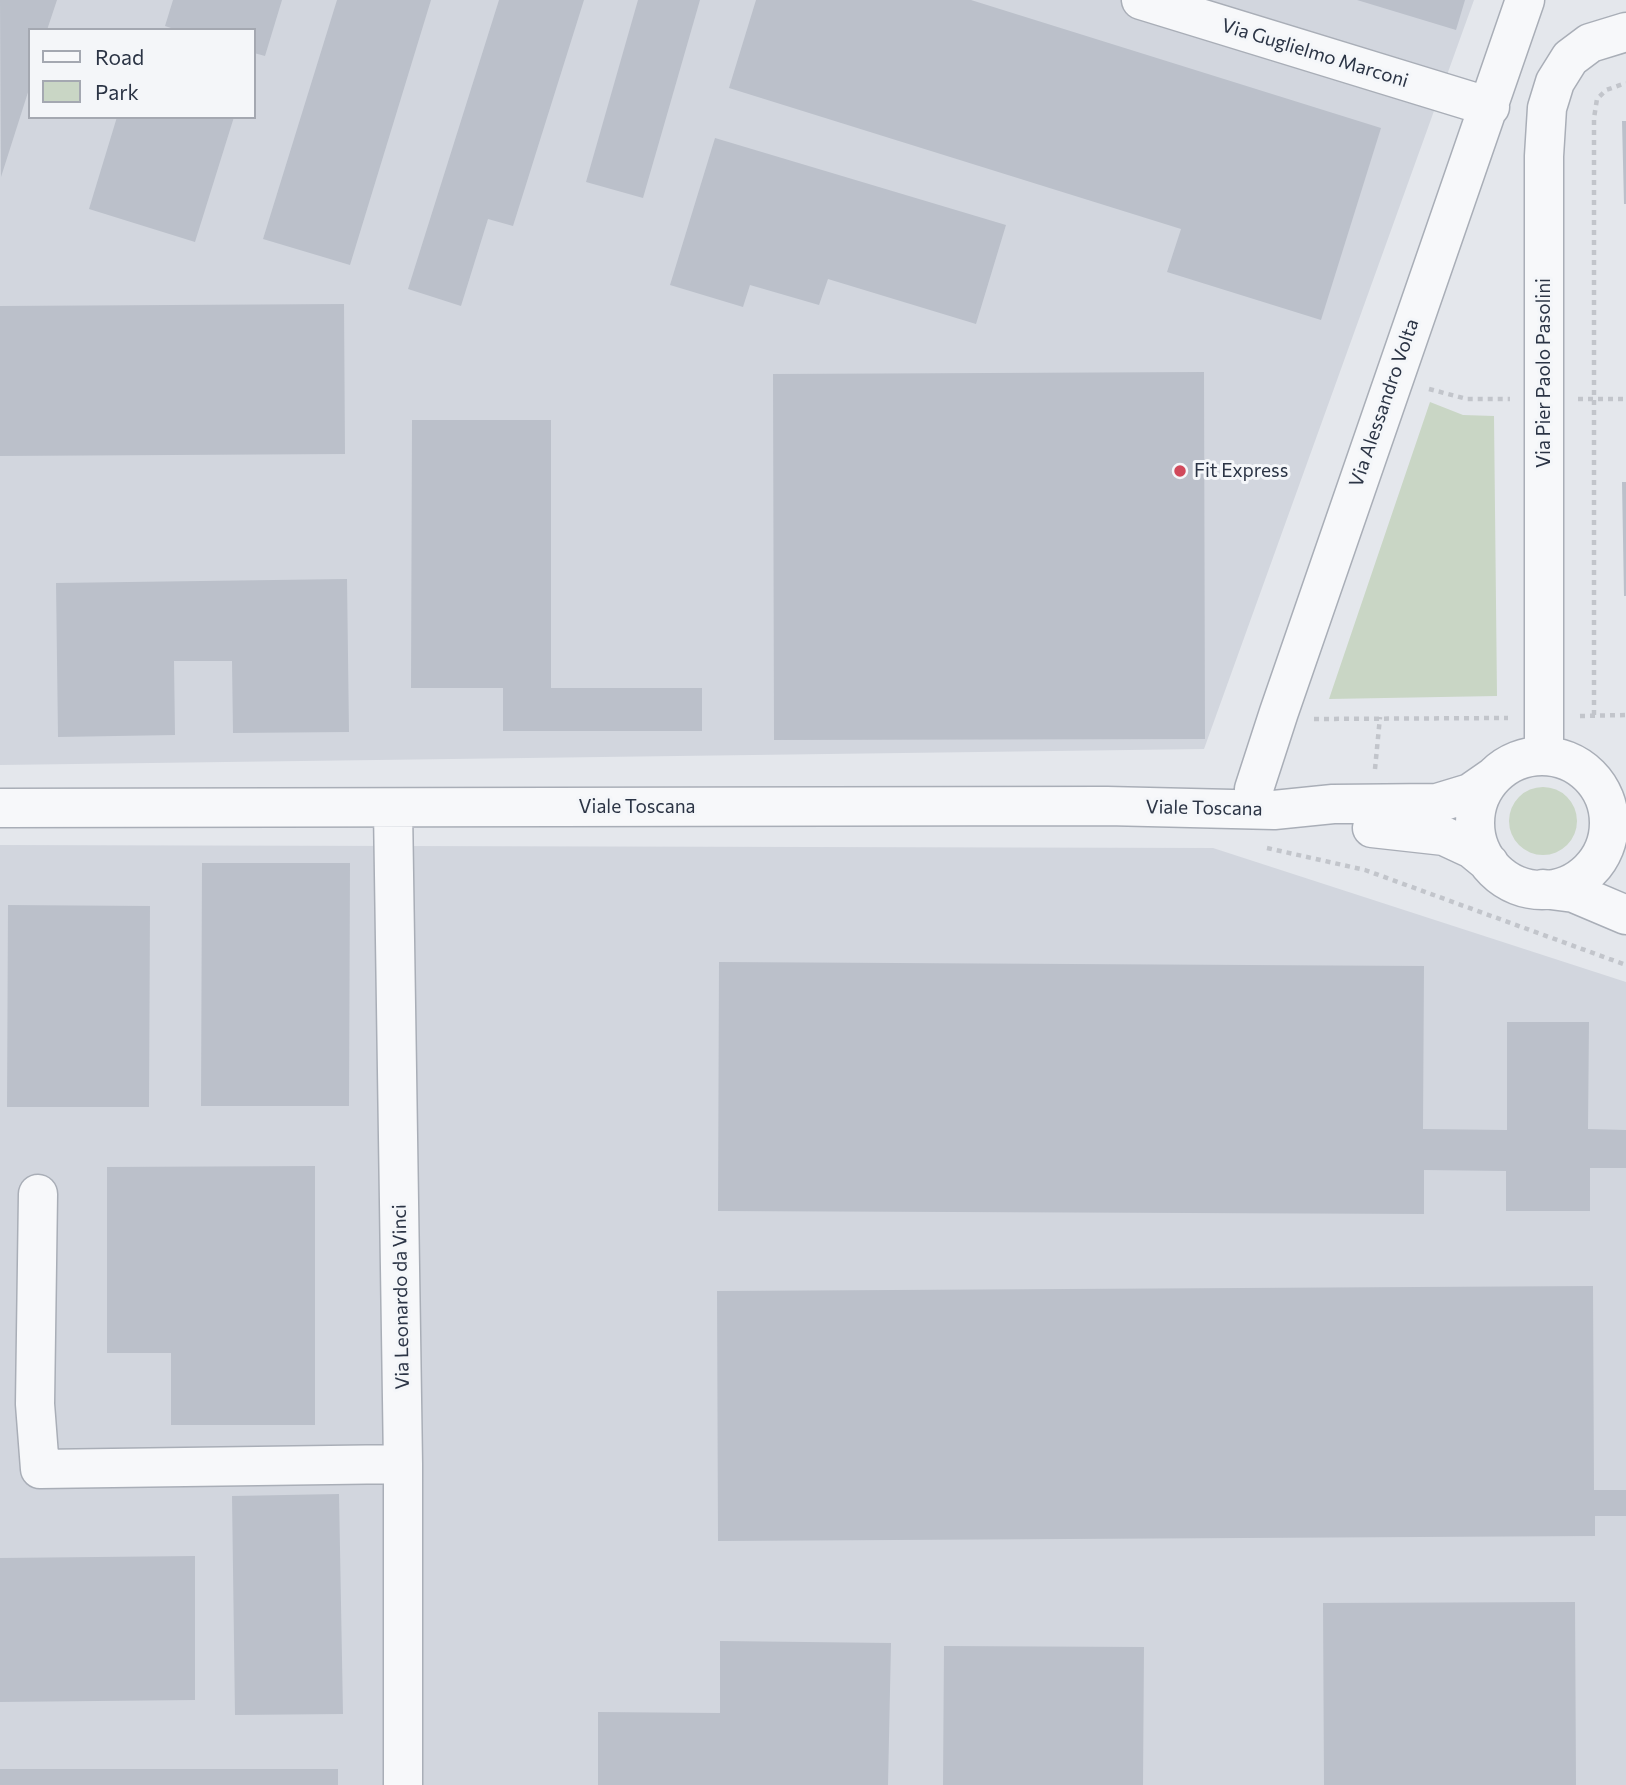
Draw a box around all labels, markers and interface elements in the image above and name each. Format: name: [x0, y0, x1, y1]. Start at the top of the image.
street label: Via Guglielmo Marconi: [1219, 14, 1411, 92]
legend: [28, 28, 256, 119]
text: Road: [95, 44, 144, 69]
text: Park: [95, 79, 139, 104]
street label: Via Pier Paolo Pasolini: [1533, 278, 1555, 468]
street label: Via Alessandro Volta: [1345, 316, 1423, 490]
place label: Fit Express: [1194, 460, 1288, 482]
marker: Fit Express: [1172, 463, 1188, 479]
street label: Viale Toscana: [578, 796, 696, 818]
street label: Viale Toscana: [1145, 796, 1263, 820]
street label: Via Leonardo da Vinci: [388, 1204, 414, 1390]

